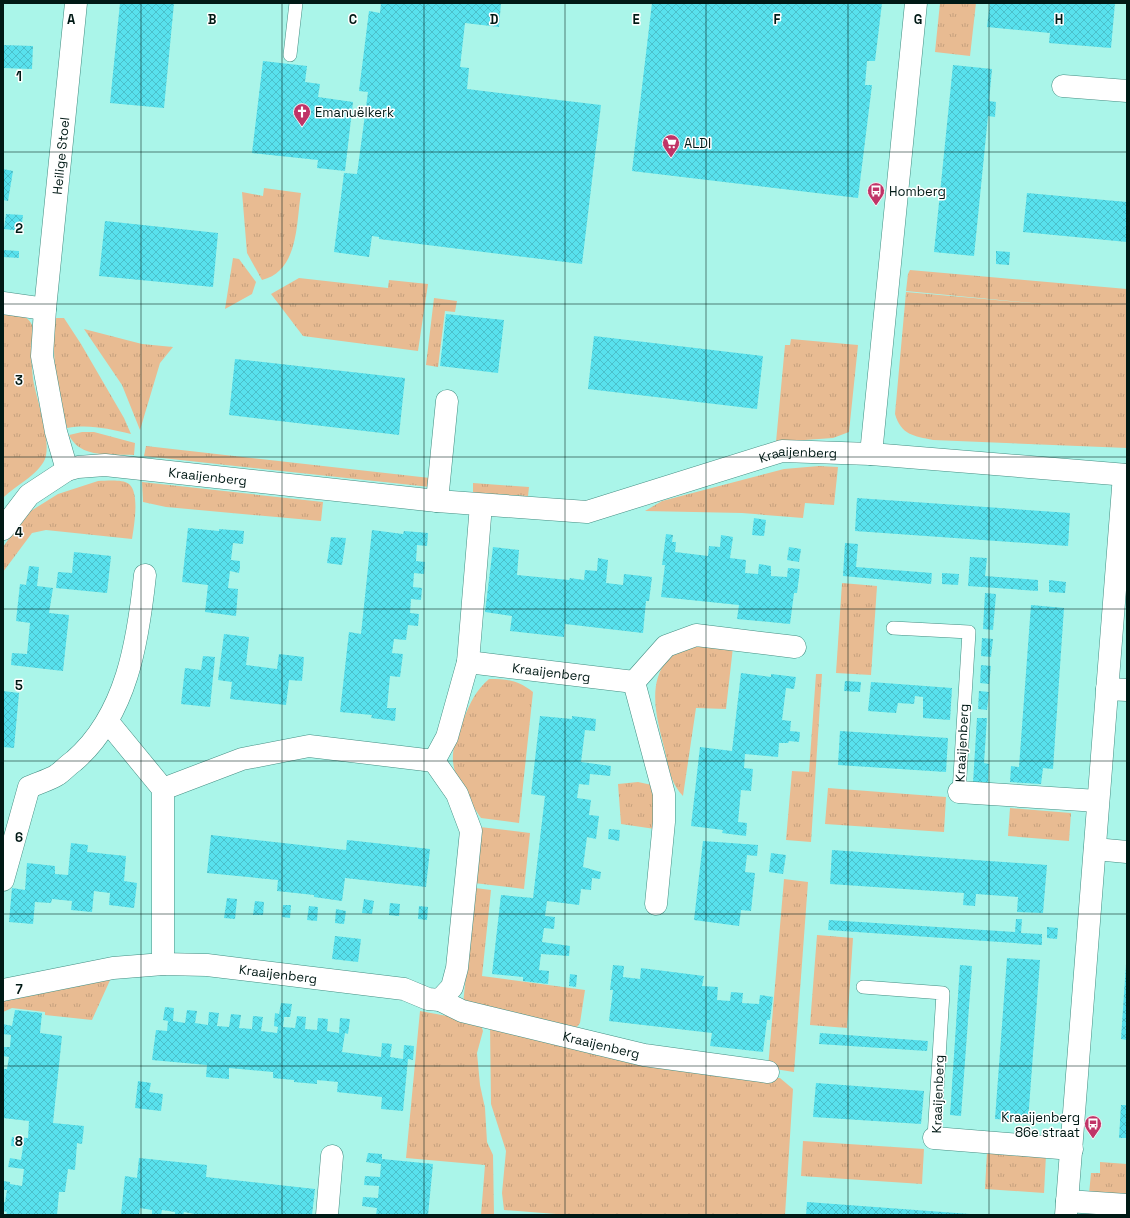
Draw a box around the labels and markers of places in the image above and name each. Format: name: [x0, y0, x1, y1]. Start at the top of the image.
church icon: Emanuëlkerk: [292, 102, 312, 127]
place label: Emanuëlkerk: [315, 104, 394, 121]
supermarket icon: ALDI: [661, 133, 681, 158]
place label: ALDI: [684, 135, 711, 152]
bus stop icon: Homberg: [866, 181, 886, 206]
place label: Homberg: [889, 183, 946, 200]
place label: Kraaijenberg 86e straat: [1001, 1109, 1080, 1141]
bus stop icon: Kraaijenberg 86e straat: [1083, 1114, 1103, 1139]

